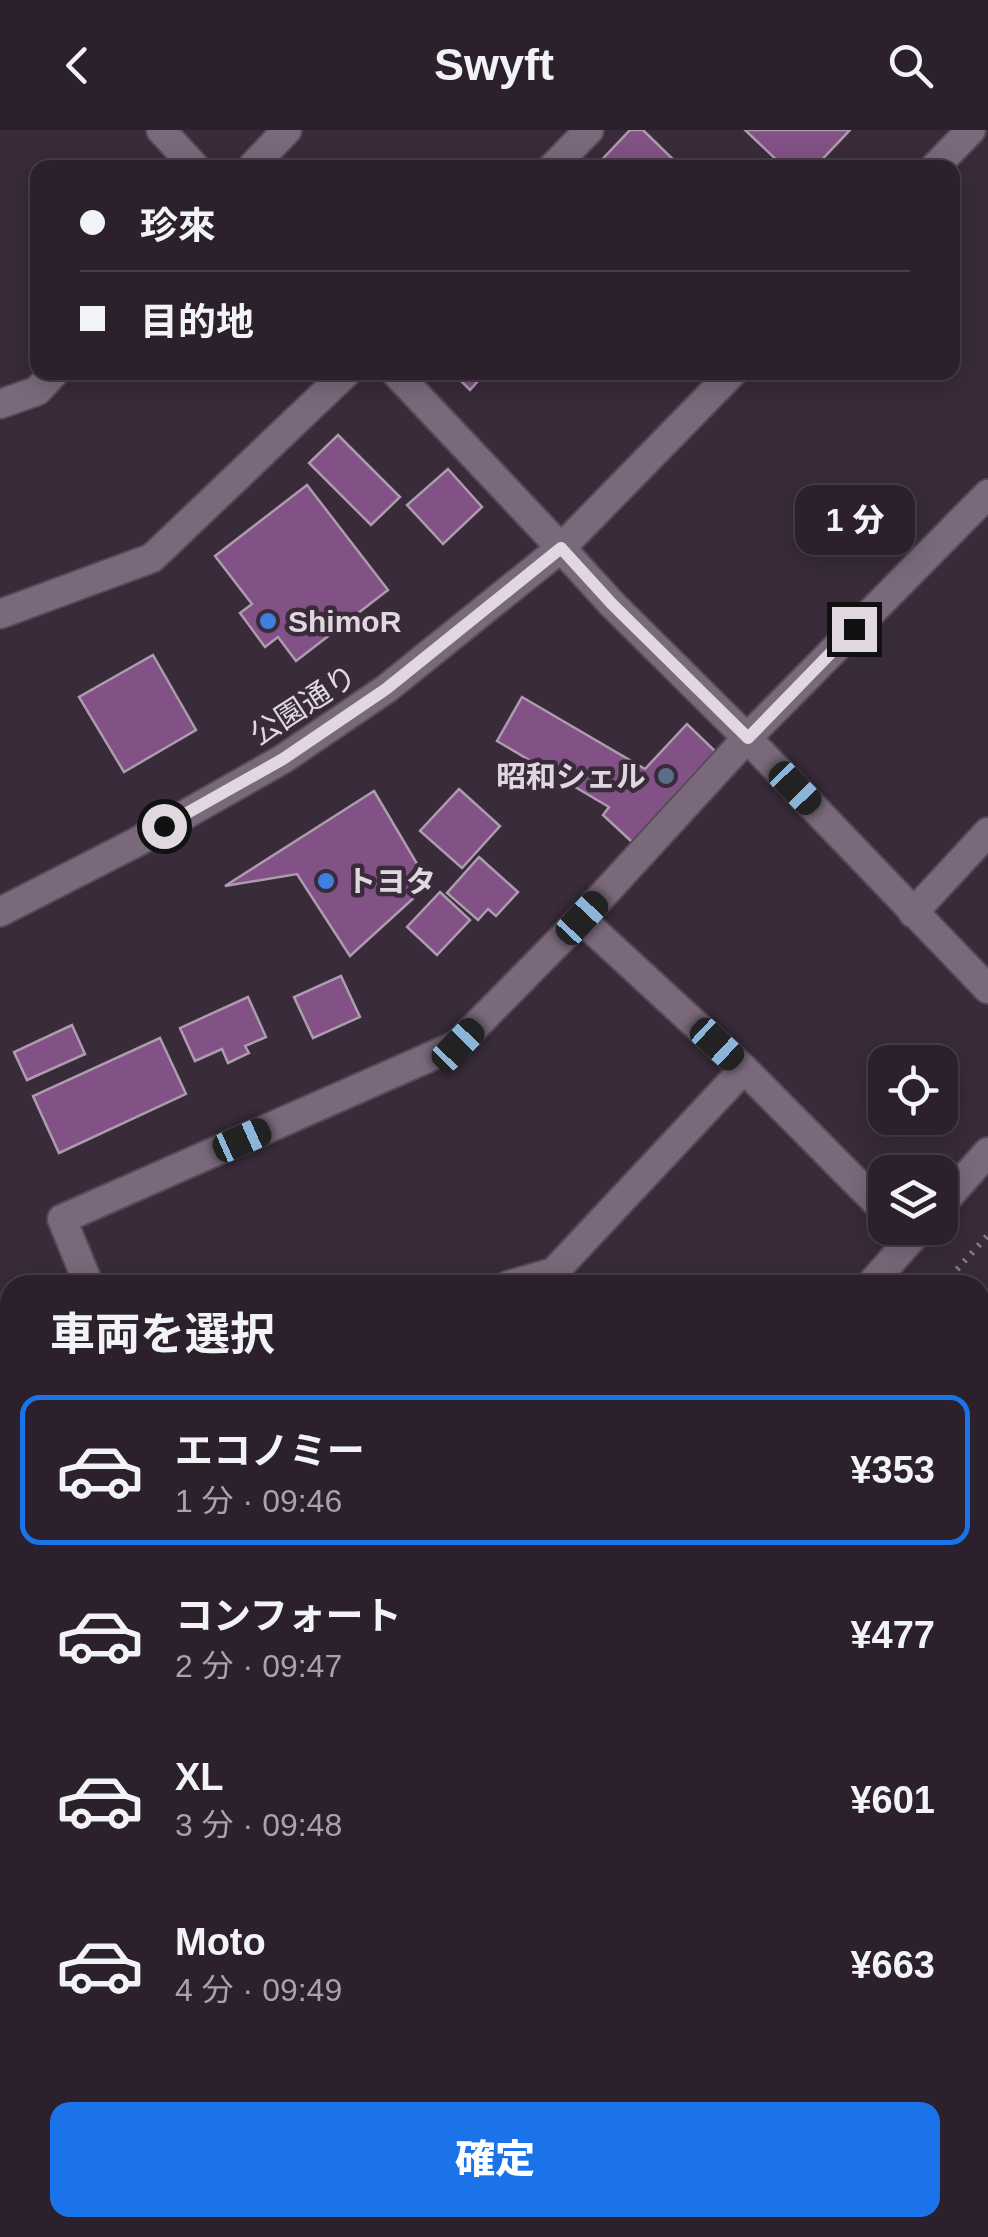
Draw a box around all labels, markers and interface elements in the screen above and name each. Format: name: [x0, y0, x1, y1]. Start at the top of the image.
icon: back: [50, 38, 105, 93]
icon: search: [883, 38, 938, 93]
text: Swyft: [434, 39, 554, 90]
text: 珍來: [140, 205, 216, 247]
text: 目的地: [140, 301, 254, 343]
callout: 1 分: [794, 484, 914, 554]
text: 1 分: [826, 502, 884, 538]
place label: ShimoR: [288, 605, 402, 638]
route end: [832, 607, 877, 652]
marker: ShimoR: [257, 610, 279, 632]
street label: 公園通り: [244, 658, 362, 752]
car: [763, 756, 827, 820]
place label: 昭和シェル: [496, 760, 646, 793]
marker: 昭和シェル: [655, 765, 677, 787]
route start: [142, 804, 187, 849]
place label: トヨタ: [346, 865, 436, 898]
marker: トヨタ: [315, 870, 337, 892]
car: [551, 886, 613, 950]
car: [426, 1013, 490, 1077]
car: [685, 1013, 749, 1075]
map controls: [868, 1045, 958, 1245]
button: locate: [868, 1045, 958, 1135]
car: [208, 1114, 276, 1166]
button: layers: [868, 1155, 958, 1245]
text: 車両を選択: [50, 1309, 275, 1360]
icon: car: [55, 1425, 145, 1515]
text: エコノミー: [175, 1430, 365, 1472]
text: ¥353: [850, 1449, 935, 1491]
text: 1 分 · 09:46: [175, 1483, 342, 1519]
icon: car: [55, 1590, 145, 1680]
text: コンフォート: [175, 1595, 402, 1637]
text: ¥477: [850, 1614, 935, 1656]
text: 2 分 · 09:47: [175, 1648, 342, 1684]
icon: car: [55, 1755, 145, 1845]
text: XL: [175, 1756, 224, 1798]
text: ¥601: [850, 1779, 935, 1821]
text: 3 分 · 09:48: [175, 1807, 342, 1843]
icon: car: [55, 1920, 145, 2010]
text: Moto: [175, 1921, 266, 1963]
text: ¥663: [850, 1944, 935, 1986]
text: 4 分 · 09:49: [175, 1972, 342, 2008]
button: 確定: [50, 2102, 940, 2217]

